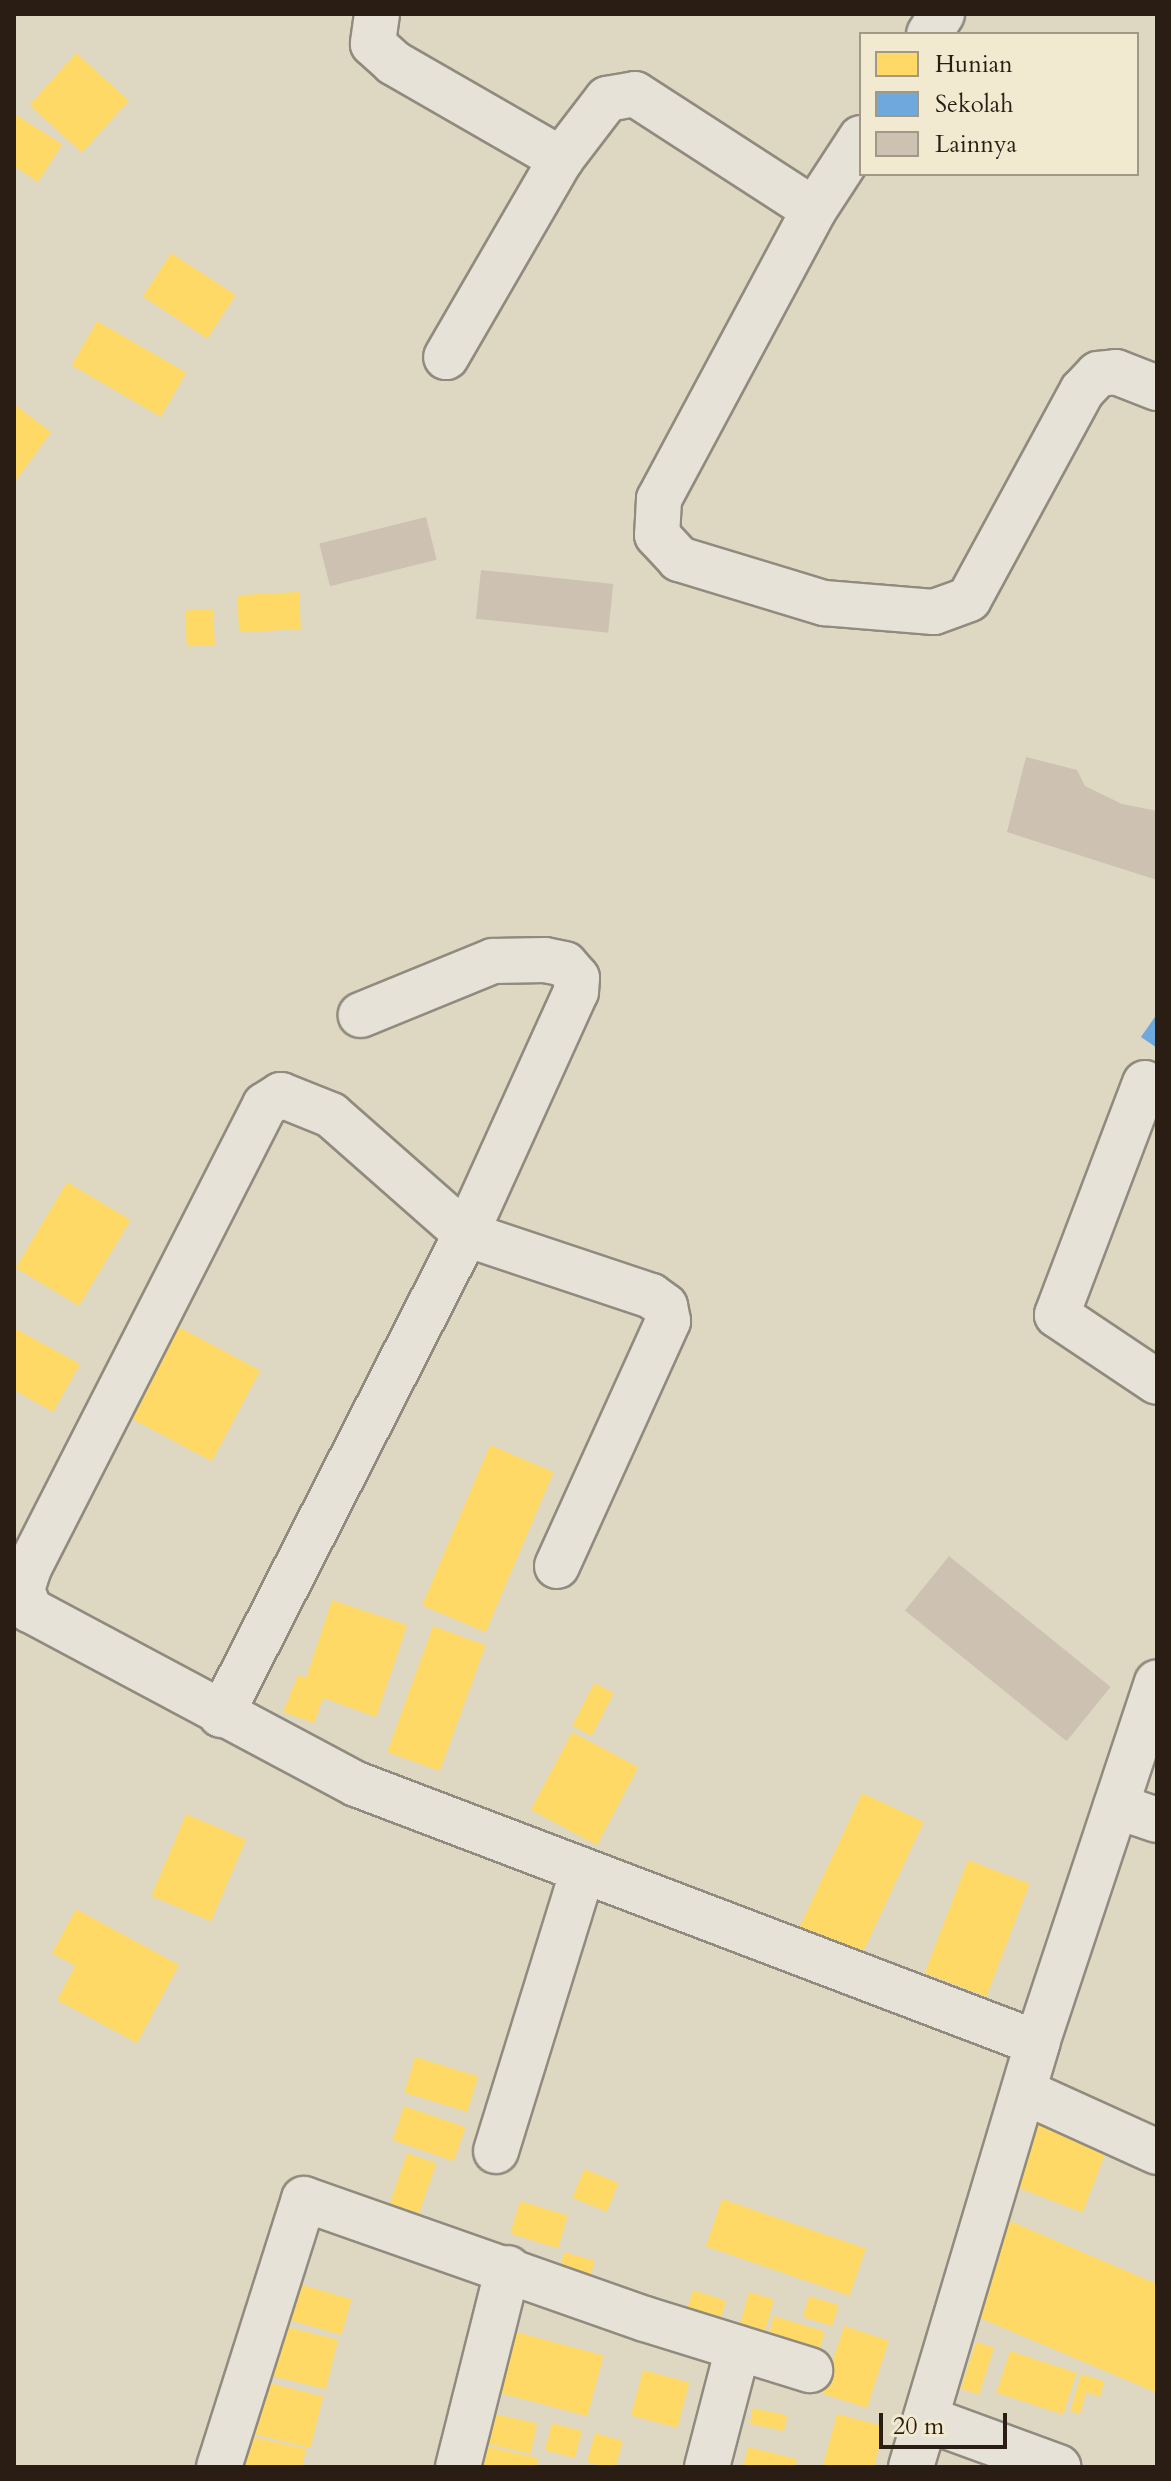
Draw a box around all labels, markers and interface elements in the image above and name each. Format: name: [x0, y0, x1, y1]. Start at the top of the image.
legend: [859, 32, 1139, 176]
text: Hunian: [935, 48, 1013, 81]
text: Sekolah: [935, 88, 1013, 121]
text: Lainnya: [935, 128, 1017, 161]
scale bar: [883, 2397, 1011, 2447]
text: 20 m: [893, 2410, 944, 2443]

